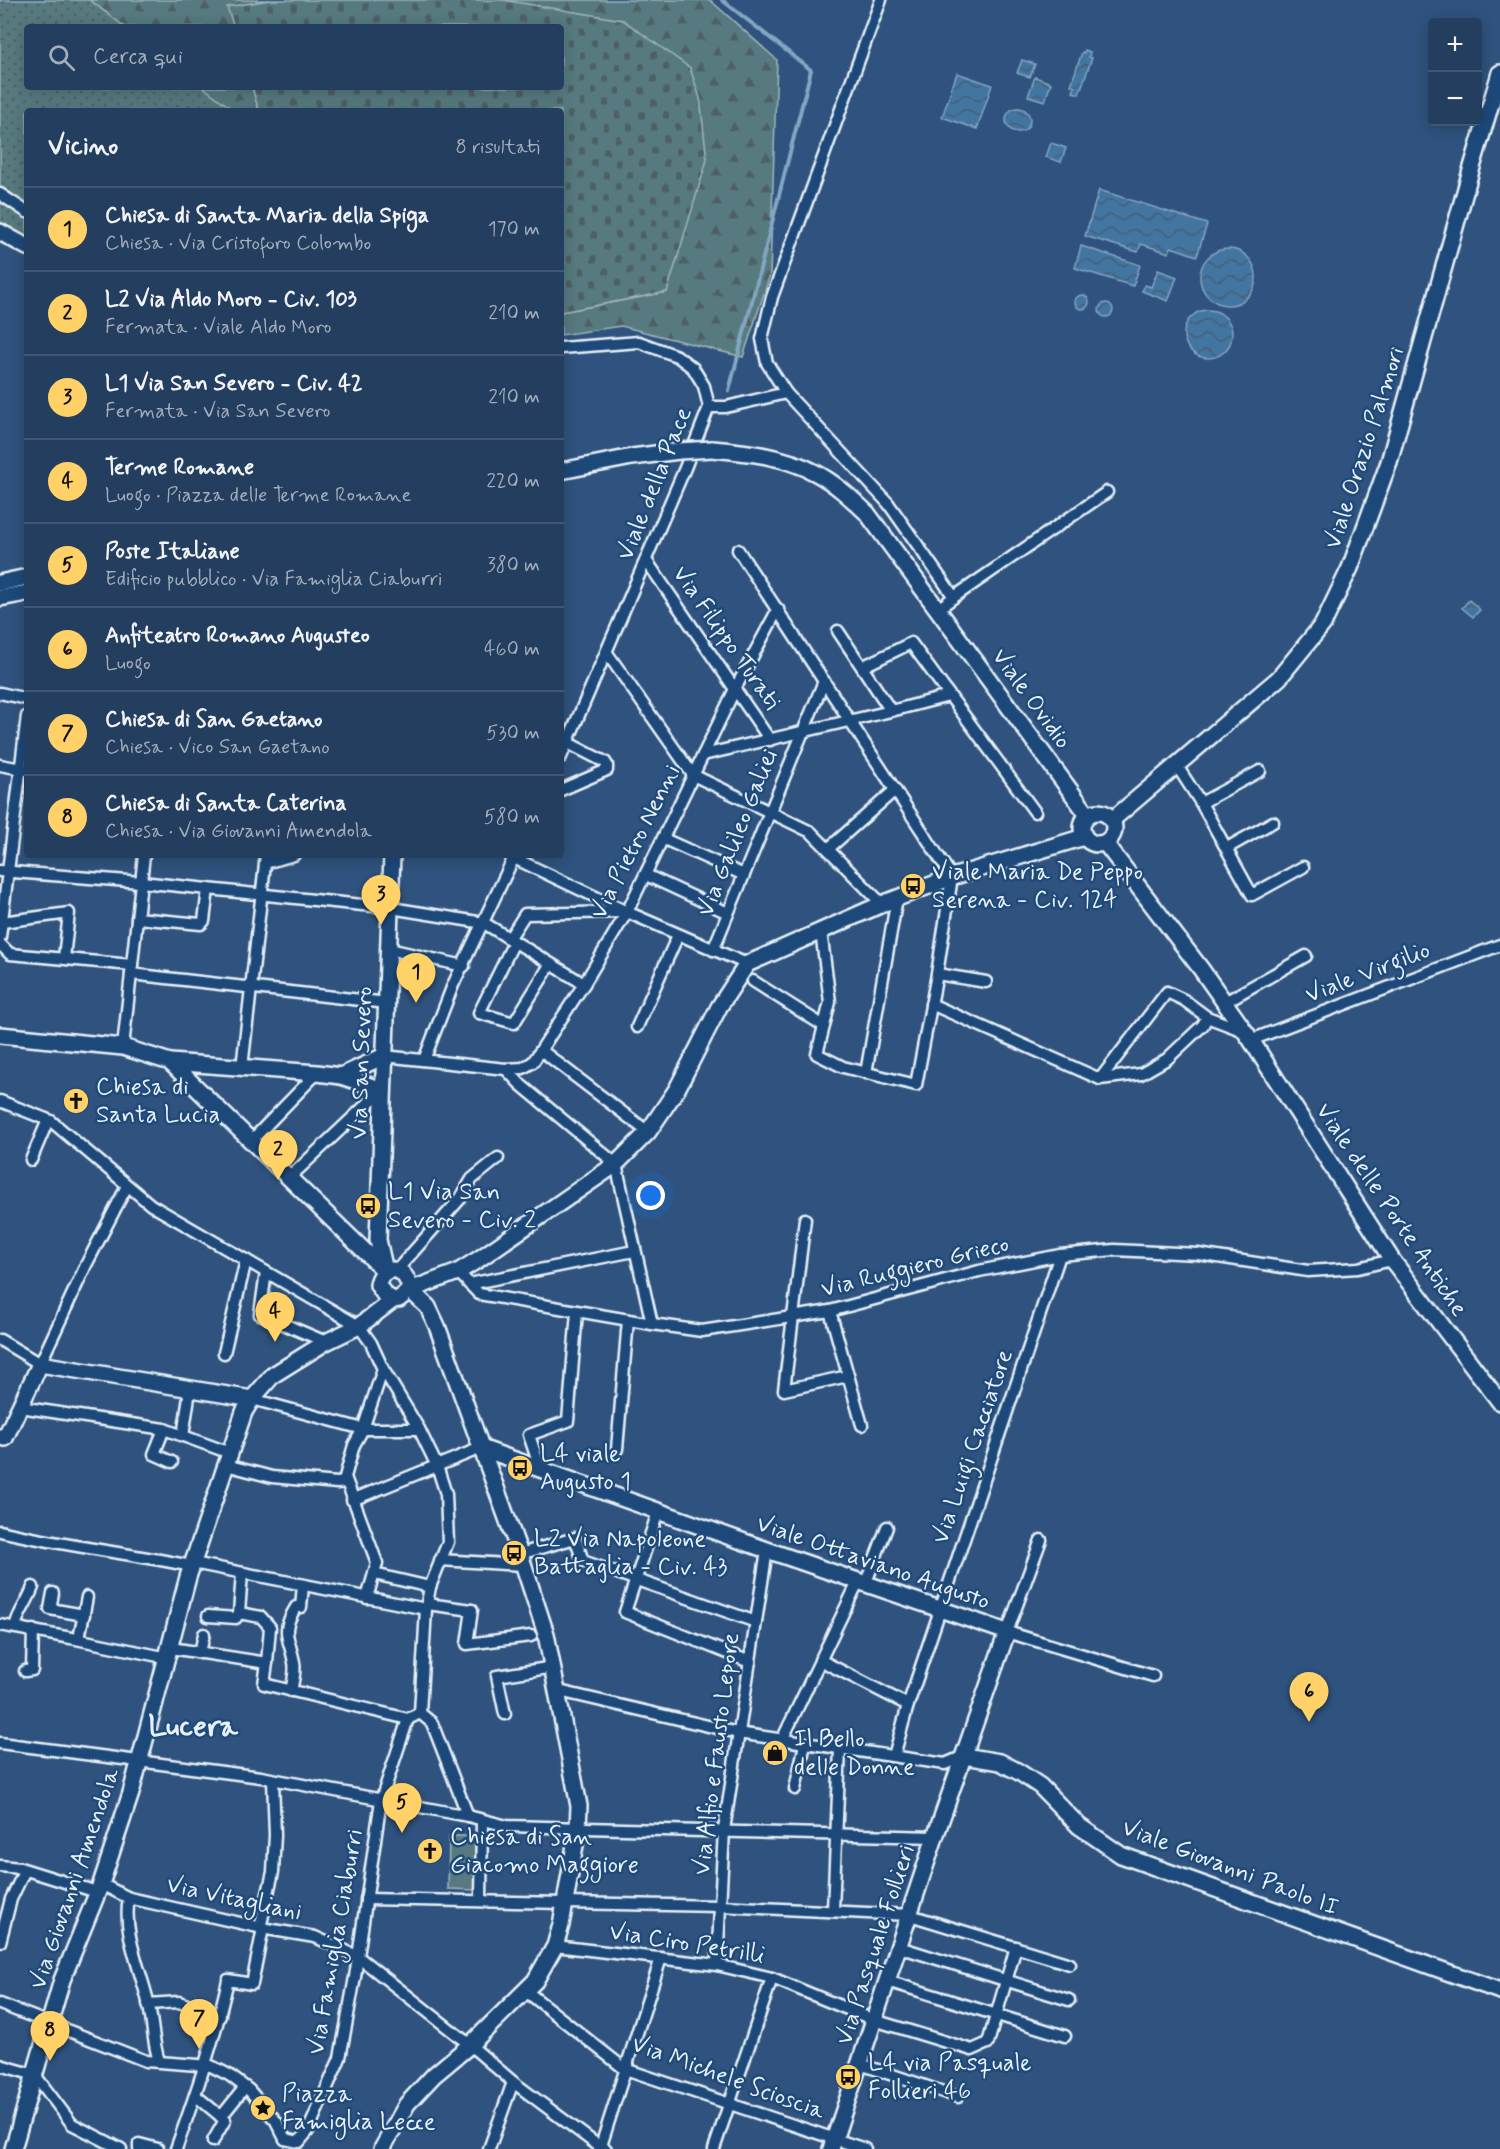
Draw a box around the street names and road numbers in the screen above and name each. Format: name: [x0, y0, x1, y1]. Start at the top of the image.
street label: Viale Orazio Palmori: [1318, 343, 1412, 553]
street label: Viale della Pace: [610, 403, 700, 565]
street label: Via Filippo Turati: [665, 560, 787, 716]
street label: Viale Ovidio: [984, 643, 1078, 755]
street label: Via Galileo Galiei: [690, 745, 786, 921]
street label: Via Pietro Nenni: [584, 760, 688, 924]
street label: Viale Virgilio: [1301, 935, 1436, 1014]
street label: Via San Severo: [344, 986, 380, 1140]
street label: Viale delle Porte Antiche: [1308, 1097, 1474, 1323]
street label: Via Ruggiero Grieco: [818, 1229, 1013, 1308]
street label: Via Luigi Cacciatore: [925, 1346, 1024, 1549]
street label: Viale Ottaviano Augusto: [752, 1508, 994, 1618]
street label: Via Alfio e Fausto Lepore: [687, 1631, 747, 1877]
street label: Via Giovanni Amendola: [23, 1764, 128, 1994]
street label: Viale Giovanni Paolo II: [1117, 1812, 1343, 1924]
street label: Via Famiglia Ciaburri: [301, 1827, 373, 2058]
street label: Via Pasquale Follieri: [829, 1841, 923, 2049]
street label: Via Vitagliani: [163, 1870, 304, 1930]
street label: Via Ciro Petrilli: [607, 1916, 767, 1972]
street label: Via Michele Scioscia: [627, 2029, 829, 2127]

